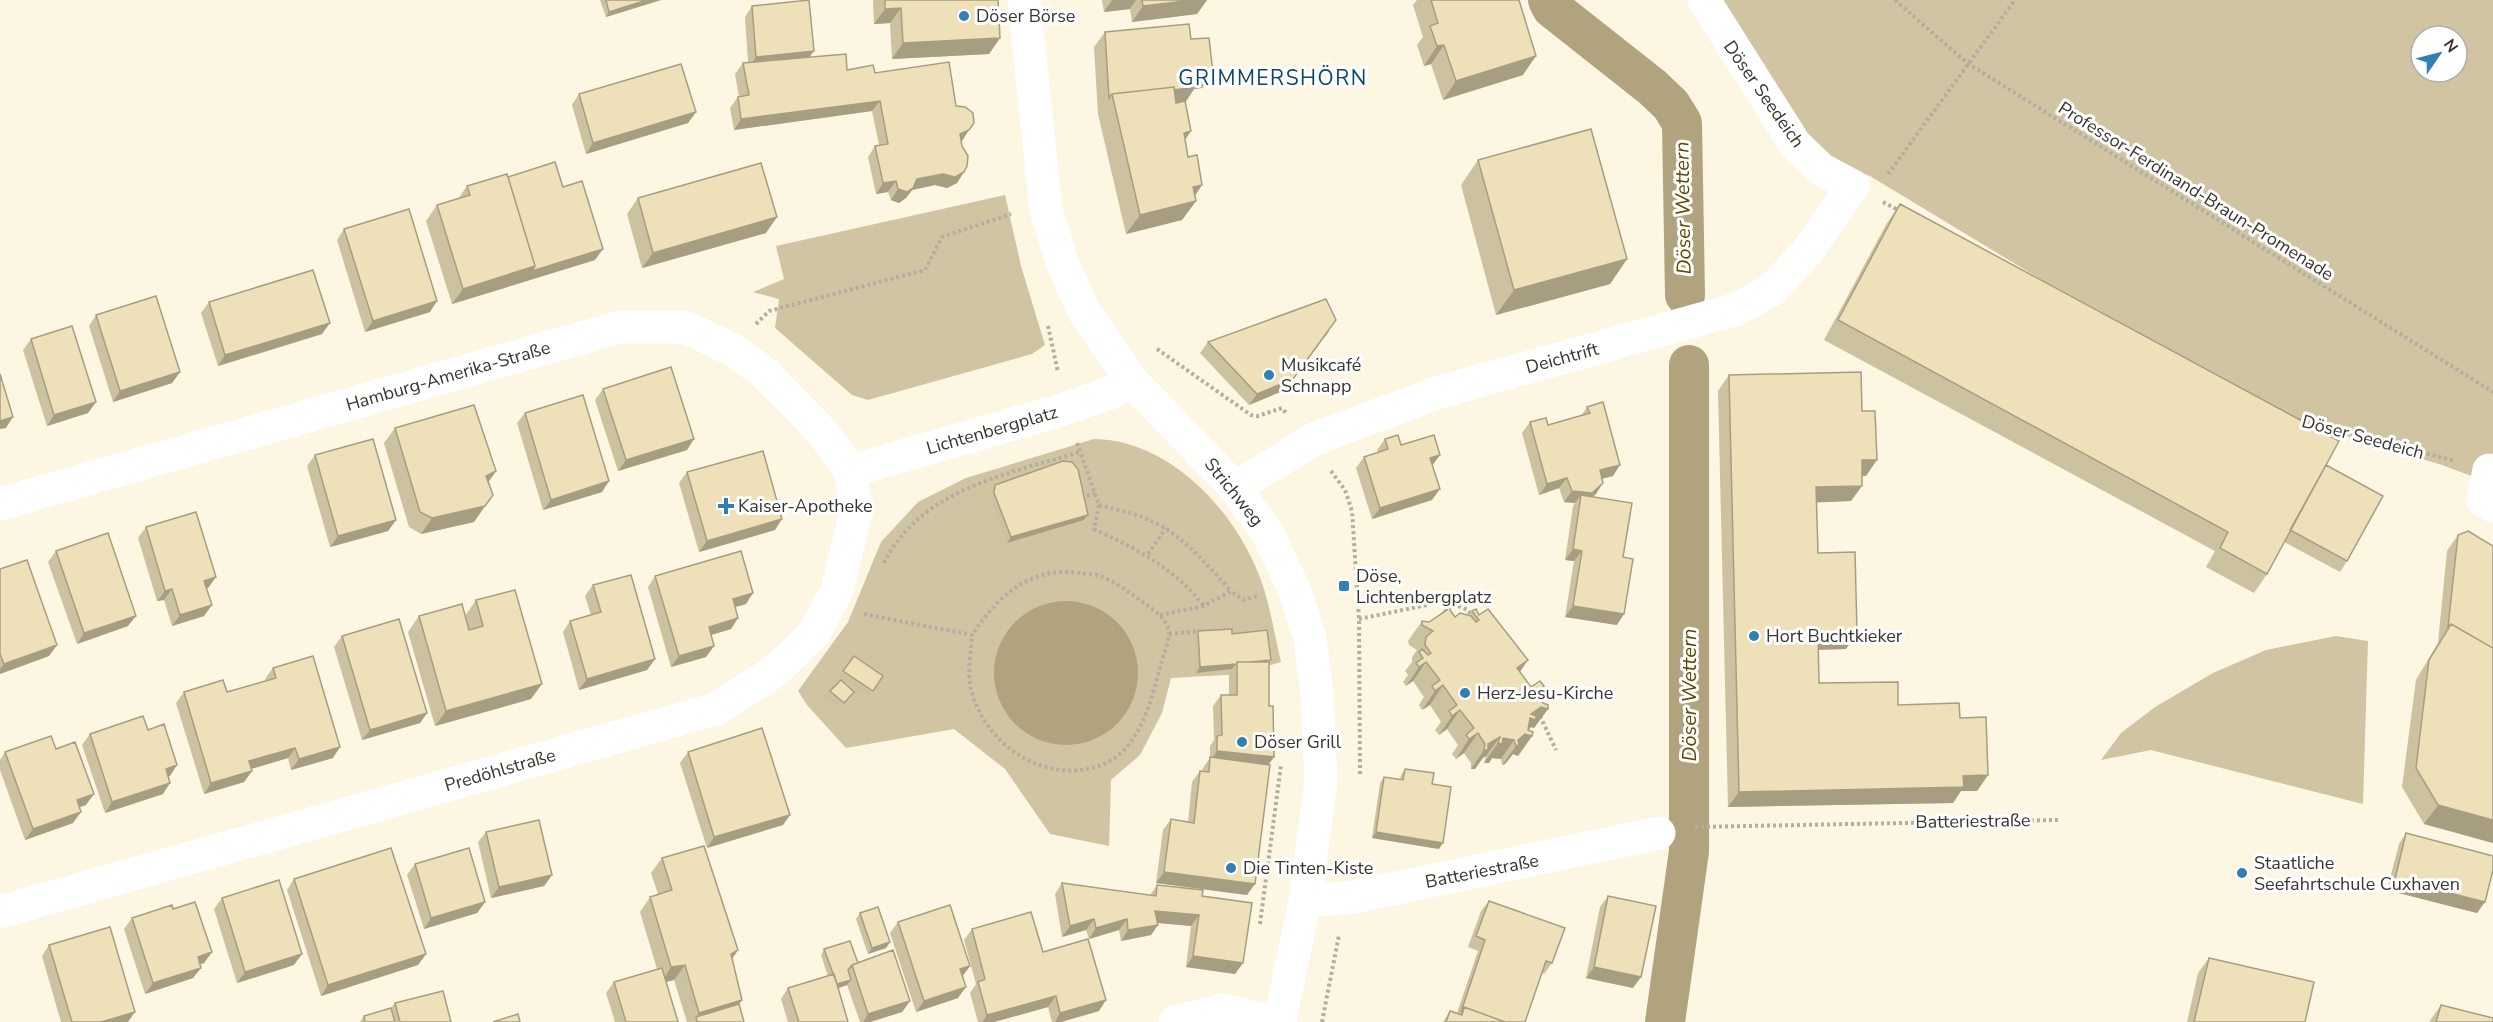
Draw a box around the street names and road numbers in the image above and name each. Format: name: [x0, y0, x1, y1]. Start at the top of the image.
street label: Döser Seedeich: [1718, 36, 1810, 152]
street label: Professor-Ferdinand-Braun-Promenade: [2054, 96, 2338, 286]
street label: Hamburg-Amerika-Straße: [343, 335, 553, 417]
street label: Deichtrift: [1523, 337, 1602, 379]
street label: Lichtenbergplatz: [924, 400, 1060, 460]
street label: Döser Seedeich: [2299, 409, 2427, 465]
street label: Strichweg: [1199, 453, 1269, 531]
street label: Predöhlstraße: [442, 743, 558, 797]
street label: Batteriestraße: [1915, 808, 2031, 834]
street label: Batteriestraße: [1423, 848, 1541, 894]

